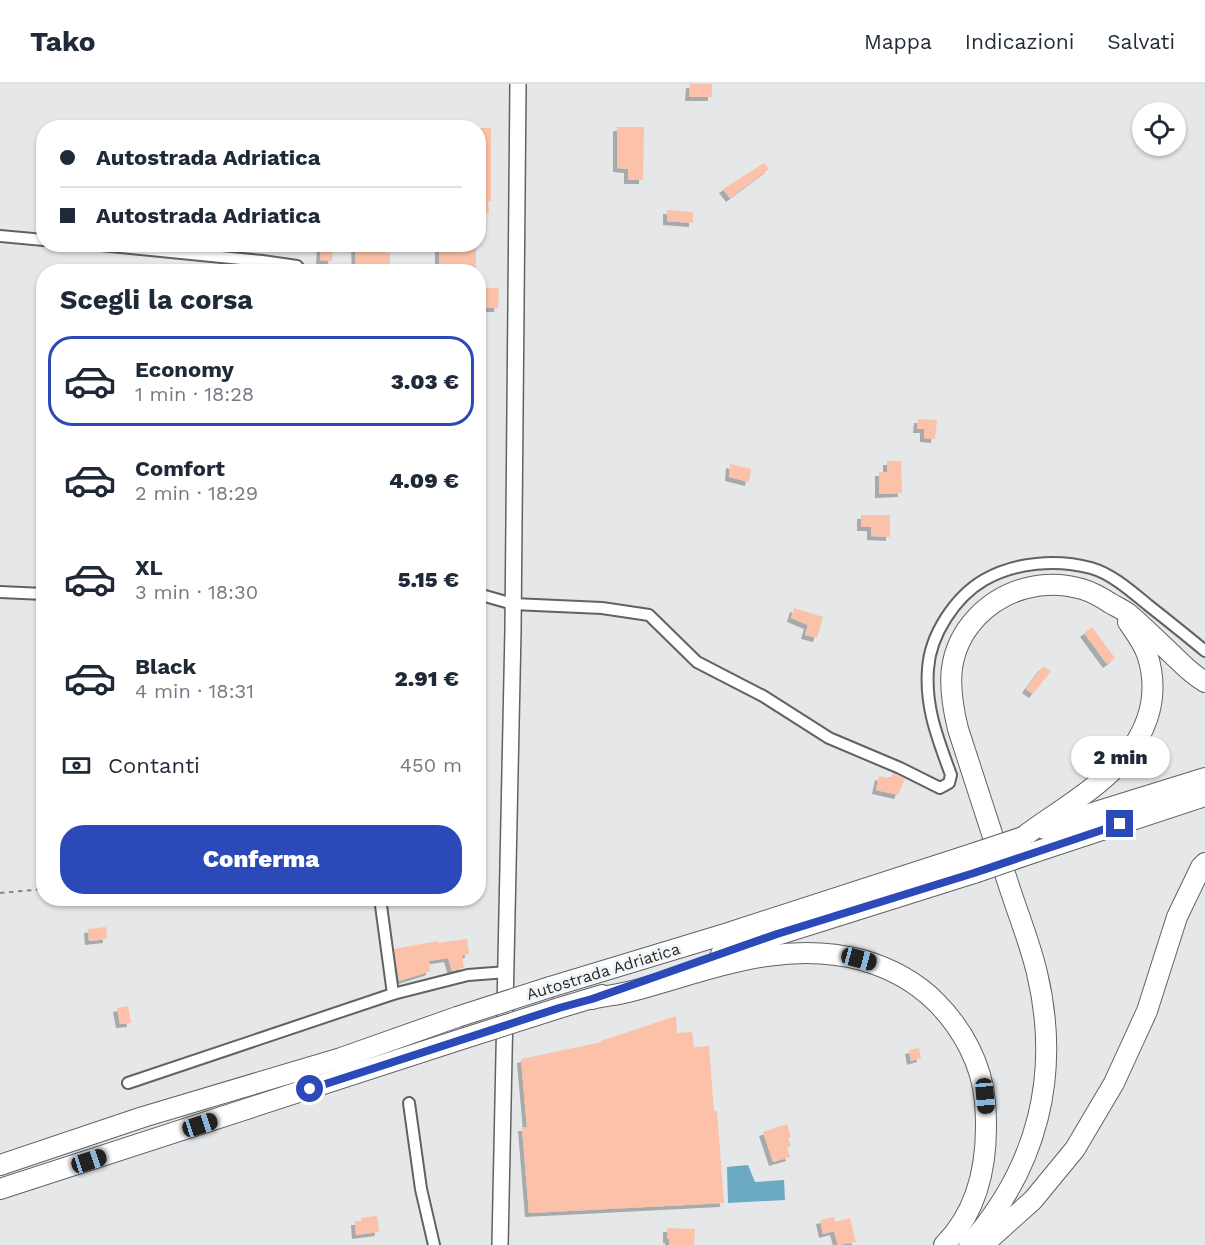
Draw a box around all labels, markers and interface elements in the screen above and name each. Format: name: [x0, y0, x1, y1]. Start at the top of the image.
text: Tako: [30, 25, 95, 58]
text: Mappa: [864, 29, 932, 54]
text: Indicazioni: [965, 29, 1074, 54]
text: Salvati: [1107, 29, 1175, 54]
map controls: [1132, 102, 1186, 156]
button: locate: [1132, 102, 1186, 156]
text: Autostrada Adriatica: [96, 145, 320, 170]
text: Autostrada Adriatica: [96, 203, 320, 228]
text: Scegli la corsa: [60, 284, 253, 316]
icon: car: [63, 354, 117, 408]
text: Economy: [135, 357, 234, 382]
text: 3.03 €: [391, 369, 459, 394]
text: 1 min · 18:28: [135, 382, 254, 406]
icon: car: [63, 453, 117, 507]
text: Comfort: [135, 456, 225, 481]
text: 4.09 €: [389, 468, 459, 493]
text: 2 min · 18:29: [135, 481, 258, 505]
icon: car: [63, 552, 117, 606]
text: XL: [135, 555, 163, 580]
text: 5.15 €: [398, 567, 459, 592]
text: 3 min · 18:30: [135, 580, 258, 604]
icon: car: [63, 651, 117, 705]
text: Black: [135, 654, 196, 679]
text: 2.91 €: [395, 666, 459, 691]
text: 4 min · 18:31: [135, 679, 254, 703]
callout: 2 min: [1070, 737, 1170, 779]
text: 2 min: [1093, 745, 1148, 769]
icon: cash: [60, 749, 93, 782]
text: Contanti: [108, 753, 200, 778]
text: 450 m: [400, 753, 462, 777]
route end: [1106, 810, 1133, 837]
button: Conferma: [60, 825, 462, 894]
street label: Autostrada Adriatica: [524, 939, 682, 1004]
car: [839, 946, 879, 972]
route start: [296, 1075, 323, 1102]
car: [974, 1077, 996, 1115]
car: [180, 1111, 220, 1139]
car: [69, 1147, 109, 1175]

